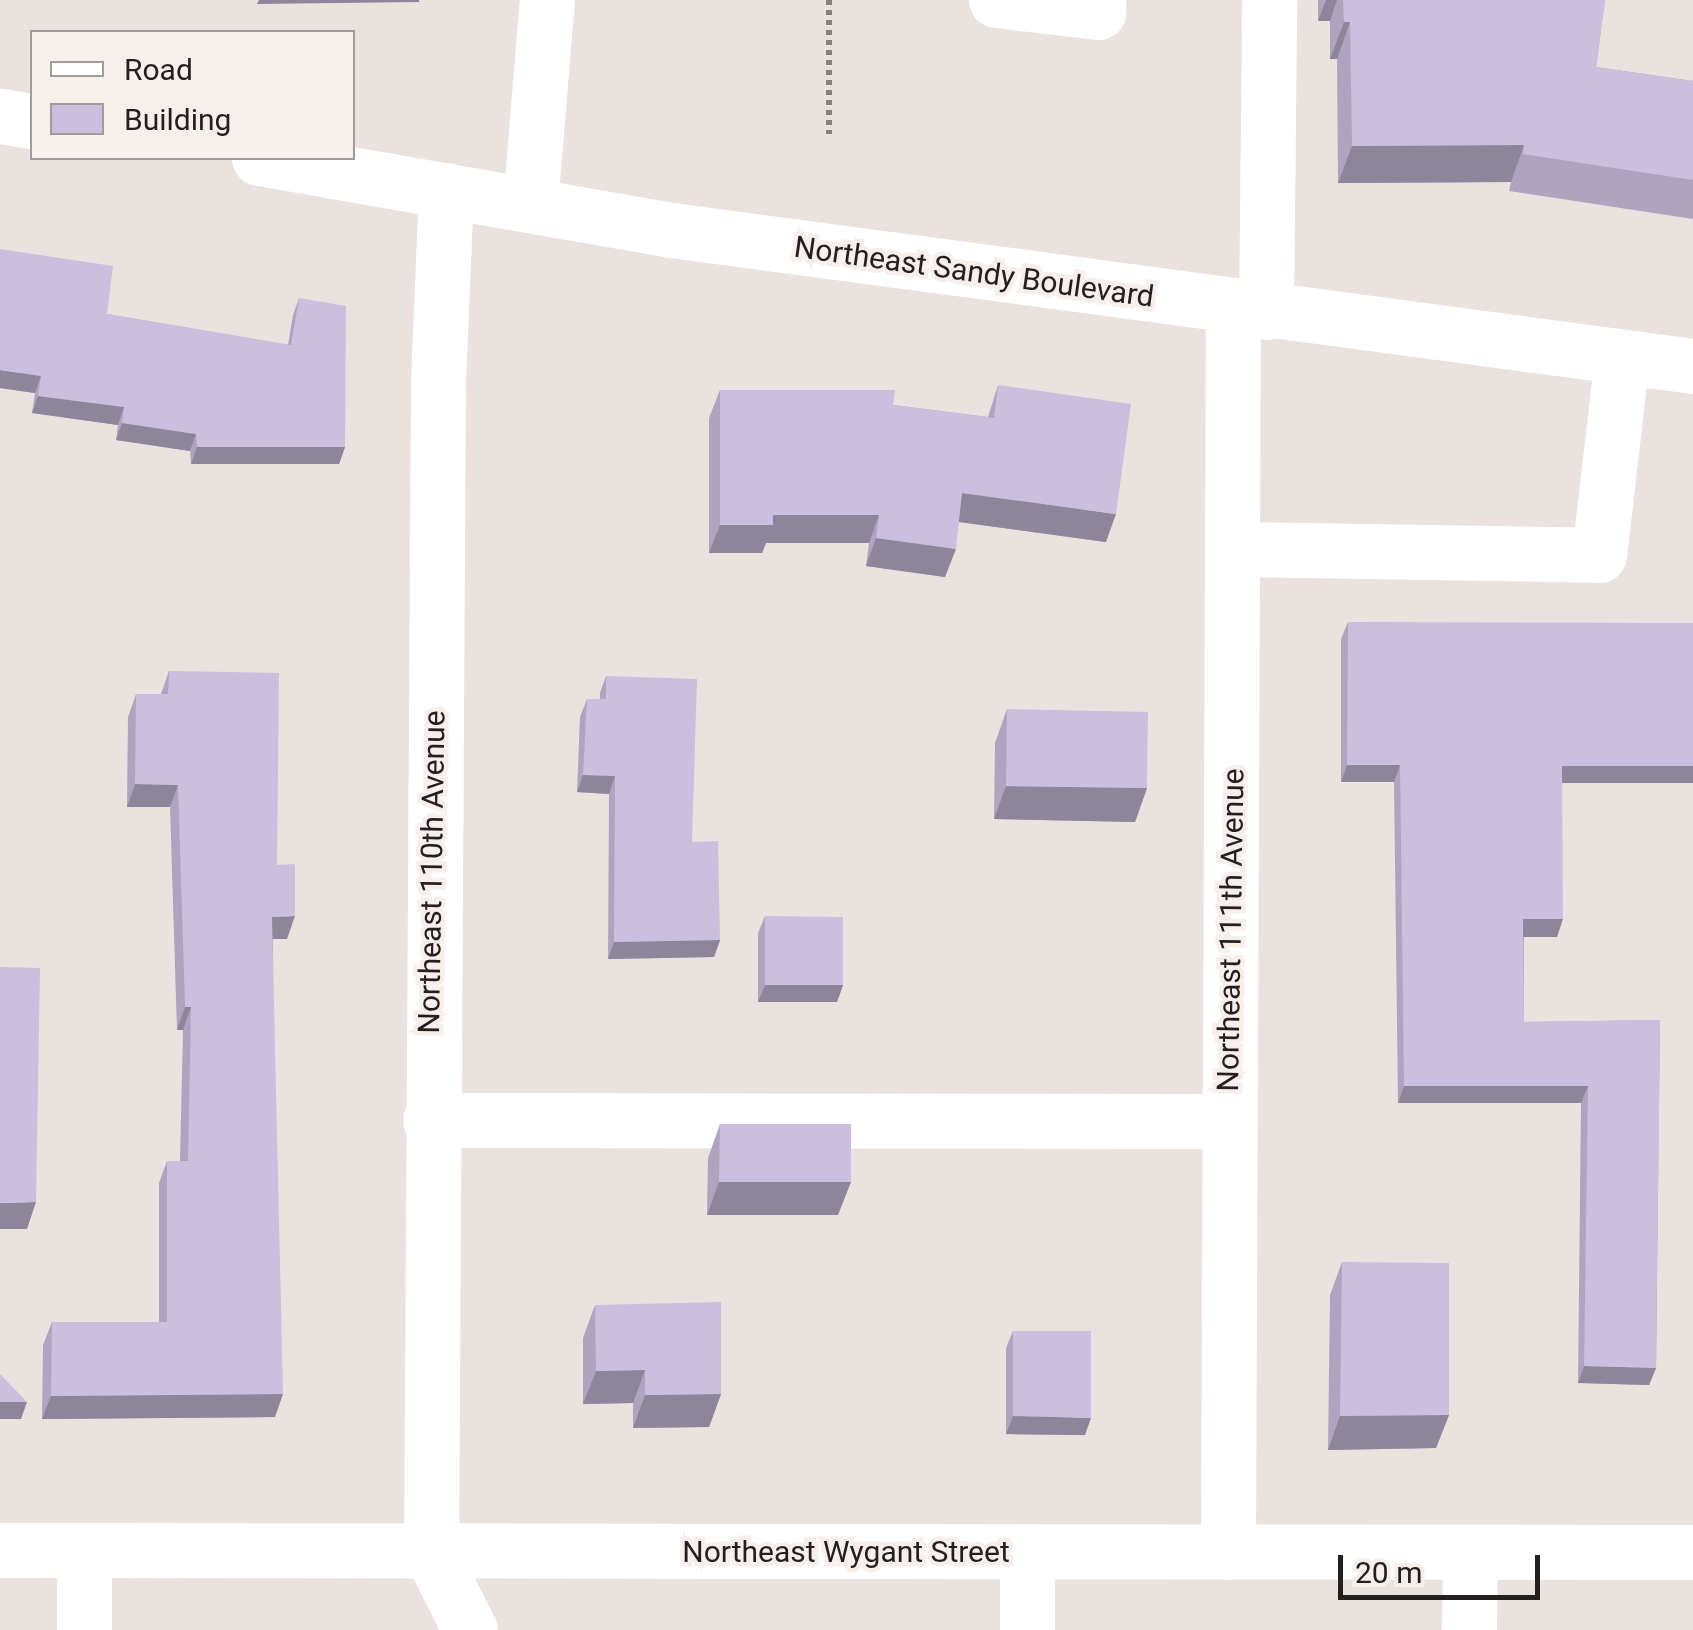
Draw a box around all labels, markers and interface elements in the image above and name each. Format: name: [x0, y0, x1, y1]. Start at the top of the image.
legend: [30, 30, 355, 160]
text: Road: [124, 52, 193, 87]
text: Building: [124, 102, 231, 137]
street label: Northeast Sandy Boulevard: [792, 229, 1156, 315]
street label: Northeast 110th Avenue: [411, 710, 453, 1034]
street label: Northeast 111th Avenue: [1210, 768, 1252, 1092]
street label: Northeast Wygant Street: [682, 1534, 1010, 1570]
scale bar: [1343, 1535, 1546, 1597]
text: 20 m: [1355, 1555, 1422, 1590]

